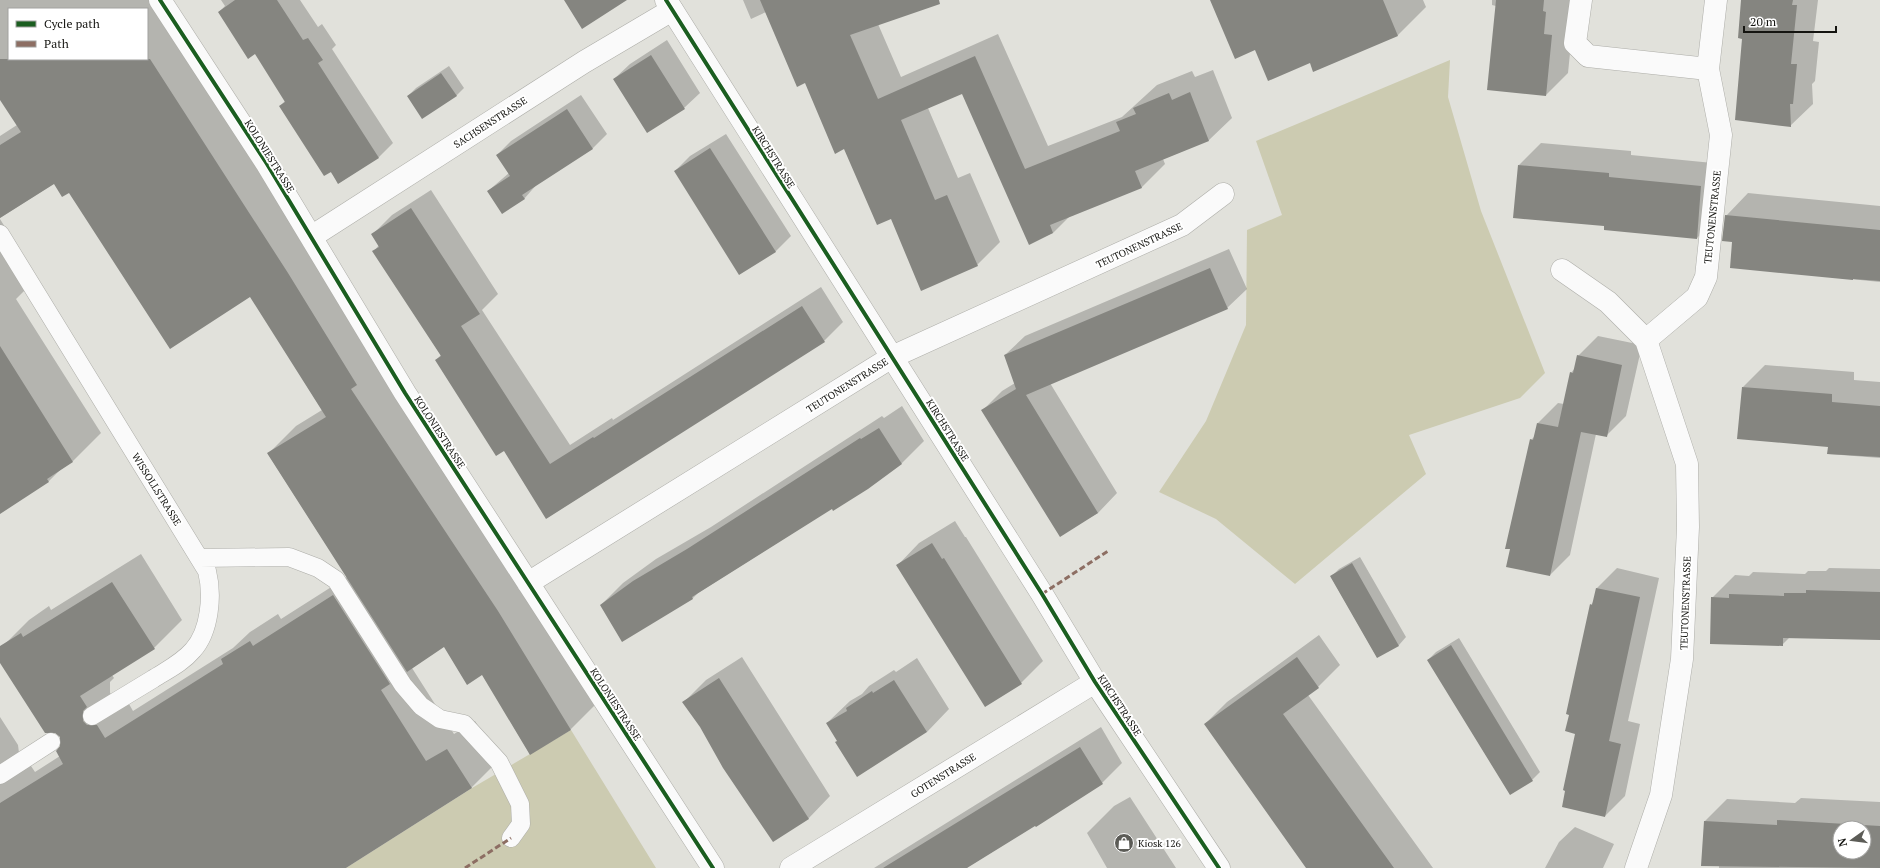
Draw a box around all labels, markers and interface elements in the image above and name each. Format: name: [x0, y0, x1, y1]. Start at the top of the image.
legend: [8, 8, 148, 60]
scale bar: [1744, 8, 1836, 34]
text: 20 m: [1750, 14, 1777, 29]
text: Cycle path: [44, 16, 100, 31]
text: Path: [44, 36, 69, 51]
street label: SACHSENSTRASSE: [451, 94, 530, 151]
street label: KOLONIESTRASSE: [242, 117, 297, 196]
street label: KIRCHSTRASSE: [749, 124, 798, 191]
street label: TEUTONENSTRASSE: [1701, 170, 1724, 264]
street label: TEUTONENSTRASSE: [1094, 220, 1185, 271]
street label: TEUTONENSTRASSE: [804, 355, 891, 416]
street label: KOLONIESTRASSE: [411, 393, 468, 471]
street label: KIRCHSTRASSE: [923, 397, 972, 464]
street label: WISSOLLSTRASSE: [129, 451, 184, 528]
street label: TEUTONENSTRASSE: [1677, 556, 1694, 650]
street label: KOLONIESTRASSE: [587, 665, 644, 743]
street label: KIRCHSTRASSE: [1095, 672, 1144, 739]
street label: GOTENSTRASSE: [908, 750, 979, 801]
north arrow: [1832, 820, 1872, 860]
shop icon: Kiosk 126: [1113, 832, 1135, 854]
text: N: [1834, 836, 1850, 848]
place label: Kiosk 126: [1138, 837, 1182, 850]

